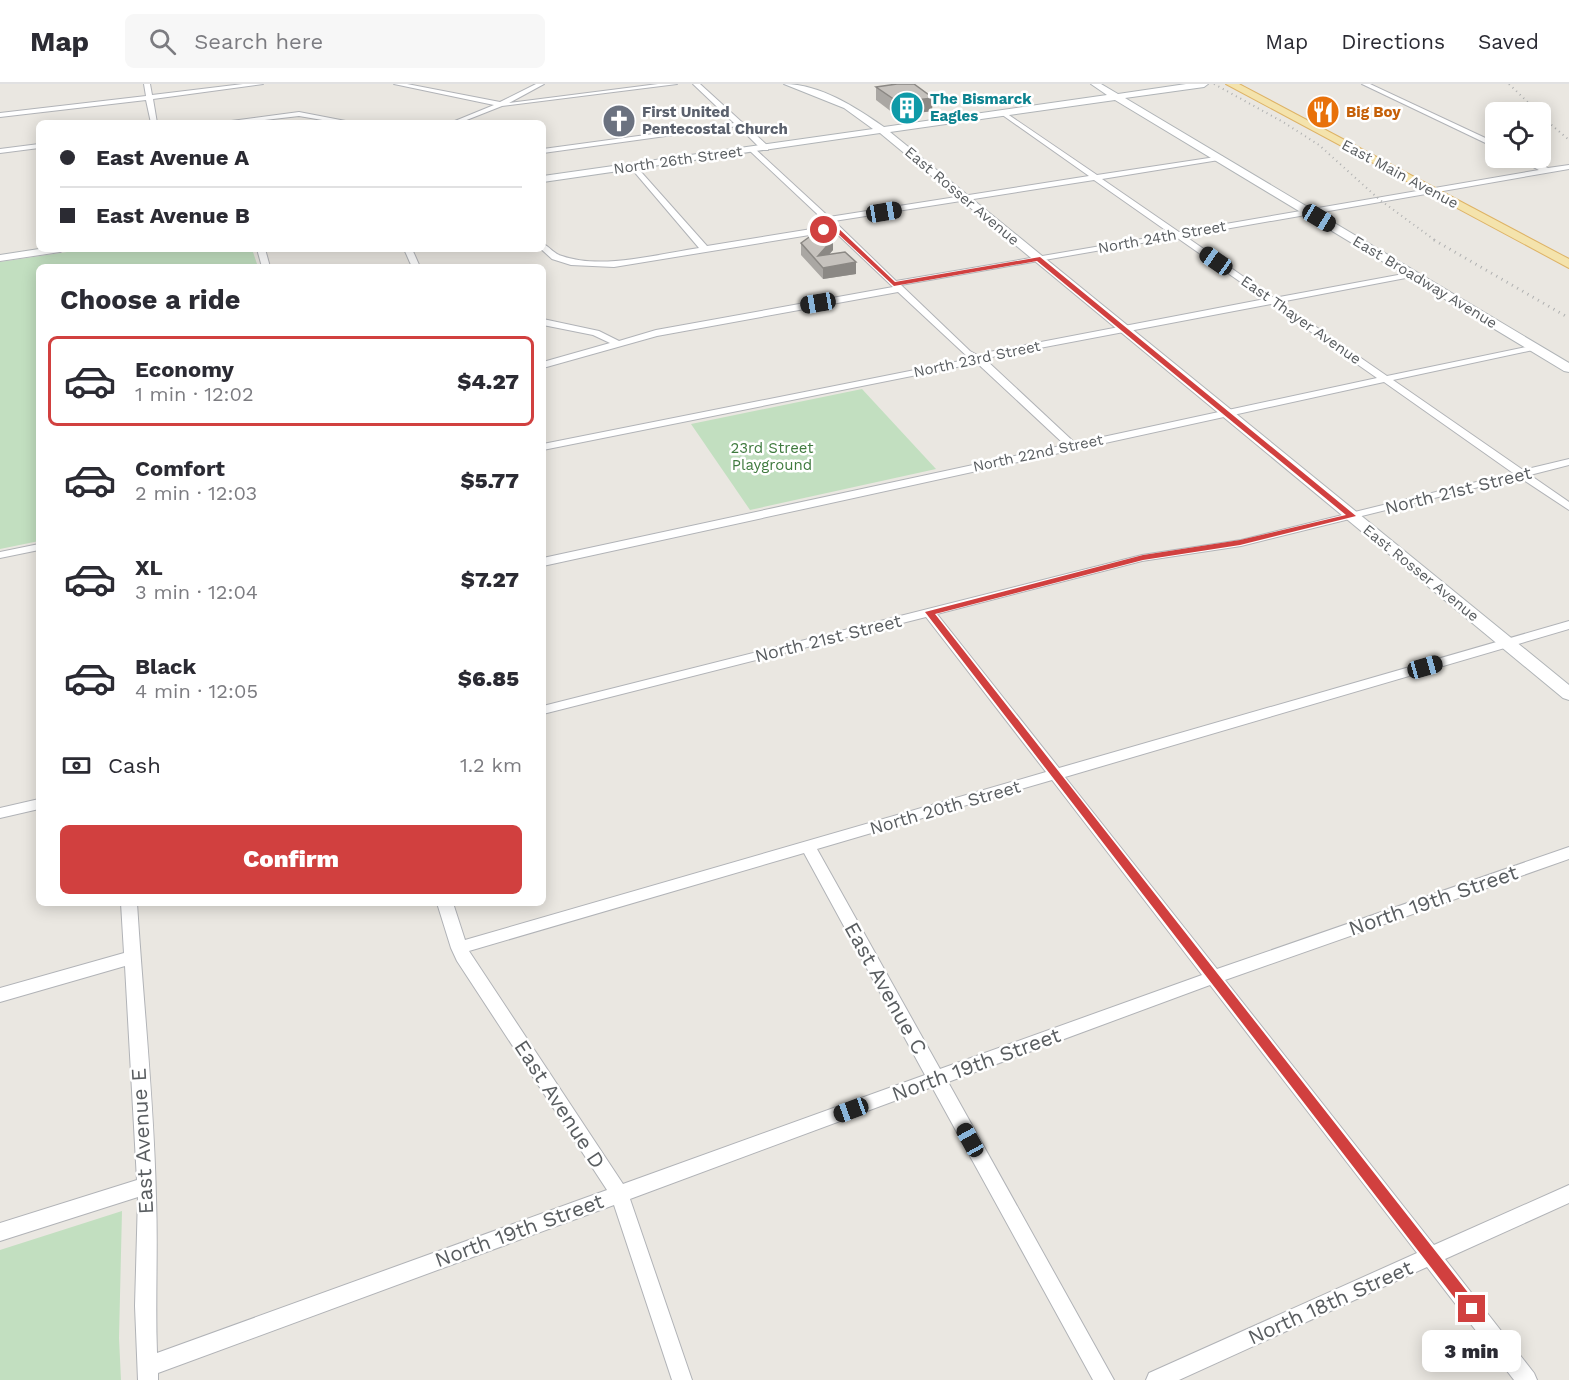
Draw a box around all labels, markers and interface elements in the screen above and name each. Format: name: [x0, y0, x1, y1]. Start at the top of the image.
search box: [125, 14, 545, 68]
text: Map: [30, 25, 89, 58]
icon: search: [146, 25, 179, 58]
text: Search here: [194, 29, 323, 54]
text: Map: [1265, 29, 1308, 54]
text: Directions: [1341, 29, 1445, 54]
text: Saved: [1478, 29, 1539, 54]
building icon: The Bismarck Eagles: [889, 90, 925, 126]
place label: The Bismarck Eagles: [930, 90, 1032, 125]
restaurant icon: Big Boy: [1305, 94, 1341, 130]
map controls: [1485, 102, 1551, 168]
button: locate: [1485, 102, 1551, 168]
church icon: First United Pentecostal Church: [601, 103, 637, 139]
place label: First United Pentecostal Church: [642, 103, 788, 138]
place label: Big Boy: [1346, 103, 1401, 121]
street label: East Main Avenue: [1339, 136, 1461, 212]
street label: North 26th Street: [612, 142, 744, 178]
street label: East Rosser Avenue: [901, 143, 1023, 249]
text: East Avenue A: [96, 145, 249, 170]
car: [865, 200, 903, 224]
car: [1299, 201, 1339, 235]
text: East Avenue B: [96, 203, 250, 228]
route start: [810, 216, 837, 243]
street label: North 24th Street: [1097, 217, 1228, 257]
street label: East Broadway Avenue: [1350, 232, 1500, 332]
car: [1196, 243, 1236, 279]
street label: East Thayer Avenue: [1237, 272, 1365, 368]
text: Choose a ride: [60, 284, 240, 316]
car: [799, 291, 837, 315]
street label: North 23rd Street: [912, 337, 1043, 381]
icon: car: [63, 354, 117, 408]
text: Economy: [135, 357, 234, 382]
text: $4.27: [457, 369, 519, 394]
text: 1 min · 12:02: [135, 382, 254, 406]
street label: North 22nd Street: [971, 430, 1105, 476]
park label: 23rd Street Playground: [730, 439, 814, 474]
icon: car: [63, 453, 117, 507]
text: Comfort: [135, 456, 225, 481]
street label: North 21st Street: [1383, 462, 1534, 518]
text: $5.77: [461, 468, 519, 493]
text: 2 min · 12:03: [135, 481, 257, 505]
street label: East Rosser Avenue: [1359, 521, 1483, 625]
icon: car: [63, 552, 117, 606]
text: XL: [135, 555, 163, 580]
text: $7.27: [461, 567, 519, 592]
text: 3 min · 12:04: [135, 580, 258, 604]
street label: North 21st Street: [753, 610, 904, 666]
icon: car: [63, 651, 117, 705]
car: [1405, 653, 1445, 681]
text: Black: [135, 654, 196, 679]
text: $6.85: [458, 666, 519, 691]
text: 4 min · 12:05: [135, 679, 258, 703]
icon: cash: [60, 749, 93, 782]
text: Cash: [108, 753, 161, 778]
text: 1.2 km: [460, 753, 522, 777]
street label: North 20th Street: [867, 775, 1023, 839]
button: Confirm: [60, 825, 522, 894]
street label: North 19th Street: [1345, 859, 1521, 941]
street label: East Avenue C: [839, 918, 933, 1058]
street label: North 19th Street: [888, 1022, 1064, 1106]
street label: East Avenue D: [509, 1035, 611, 1173]
street label: East Avenue E: [126, 1067, 158, 1215]
car: [831, 1095, 871, 1125]
car: [953, 1120, 987, 1160]
street label: North 19th Street: [431, 1188, 607, 1272]
street label: North 18th Street: [1244, 1254, 1416, 1350]
route end: [1458, 1295, 1485, 1322]
callout: 3 min: [1422, 1330, 1522, 1372]
text: 3 min: [1444, 1339, 1499, 1363]

